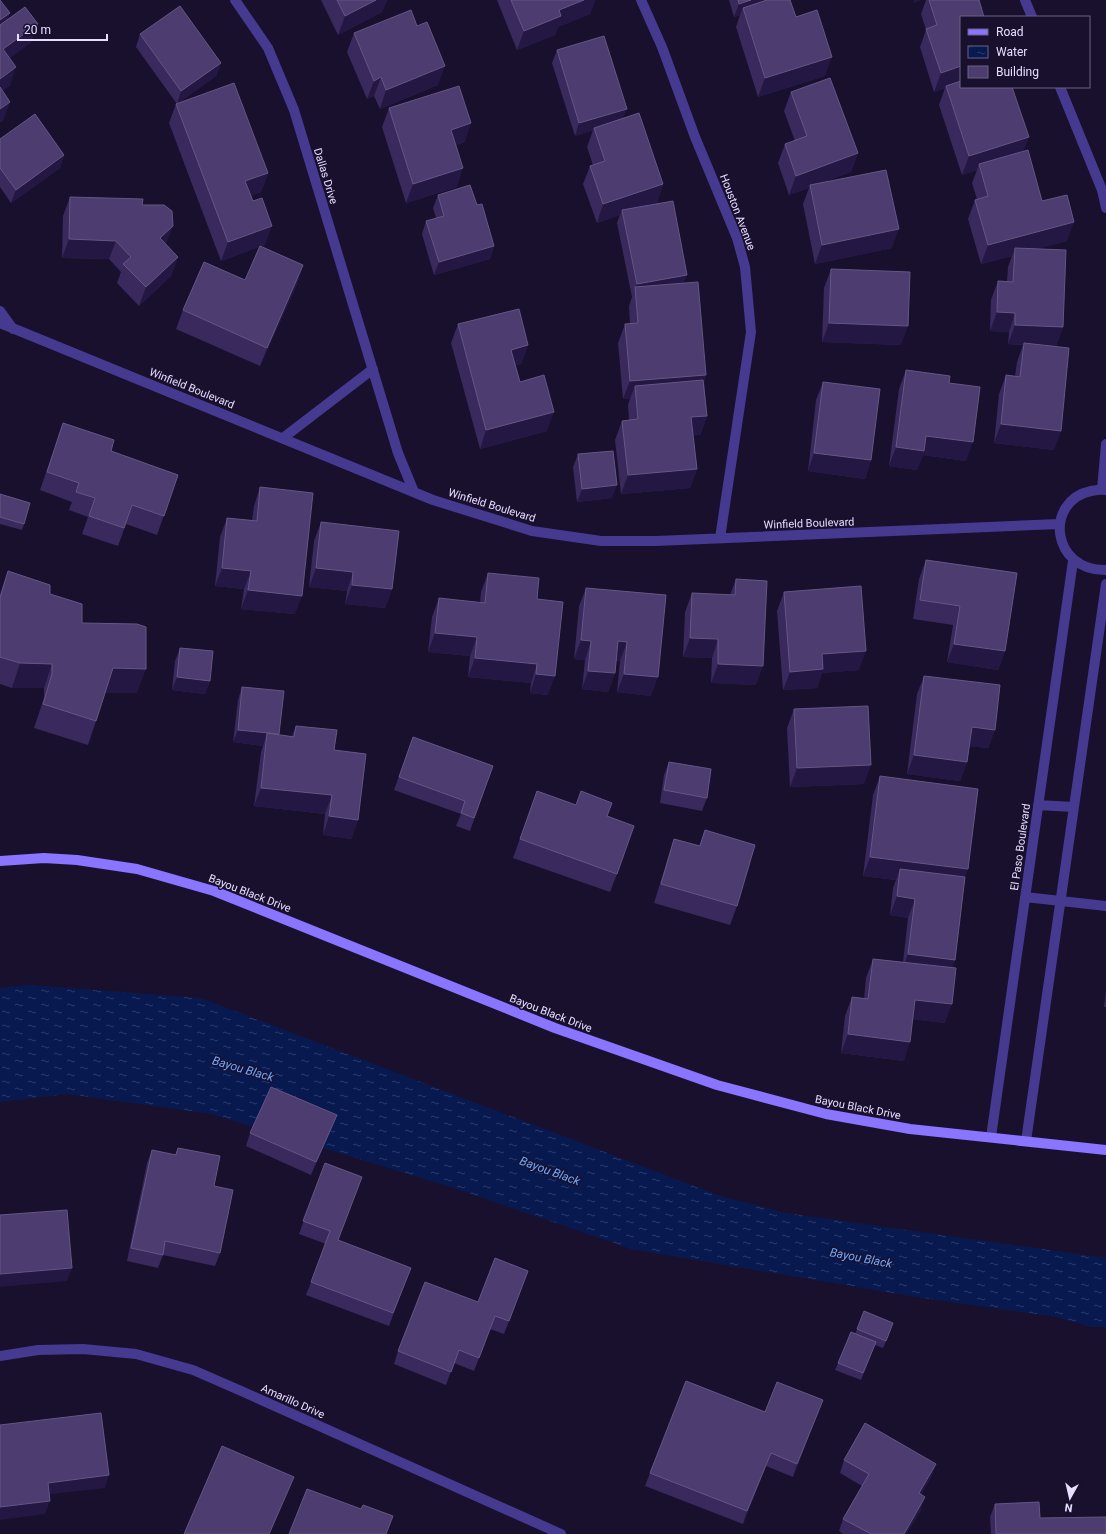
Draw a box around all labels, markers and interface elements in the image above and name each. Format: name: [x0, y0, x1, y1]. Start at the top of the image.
scale bar: [18, 16, 107, 42]
legend: [960, 16, 1090, 88]
text: 20 m: [24, 23, 51, 37]
text: Road: [996, 25, 1024, 39]
text: Water: [996, 45, 1027, 59]
text: Building: [996, 65, 1039, 79]
street label: Dallas Drive: [311, 147, 340, 206]
street label: Houston Avenue: [717, 172, 758, 252]
street label: Winfield Boulevard: [147, 365, 236, 411]
street label: Winfield Boulevard: [447, 486, 537, 525]
street label: Winfield Boulevard: [763, 515, 855, 532]
street label: El Paso Boulevard: [1008, 803, 1033, 891]
street label: Bayou Black Drive: [207, 872, 293, 915]
street label: Bayou Black Drive: [508, 992, 594, 1035]
water label: Bayou Black: [211, 1054, 276, 1085]
street label: Bayou Black Drive: [814, 1093, 902, 1122]
water label: Bayou Black: [518, 1154, 583, 1189]
water label: Bayou Black: [829, 1245, 894, 1271]
street label: Amarillo Drive: [259, 1382, 327, 1421]
north arrow: [1050, 1478, 1090, 1518]
text: N: [1064, 1500, 1073, 1514]

